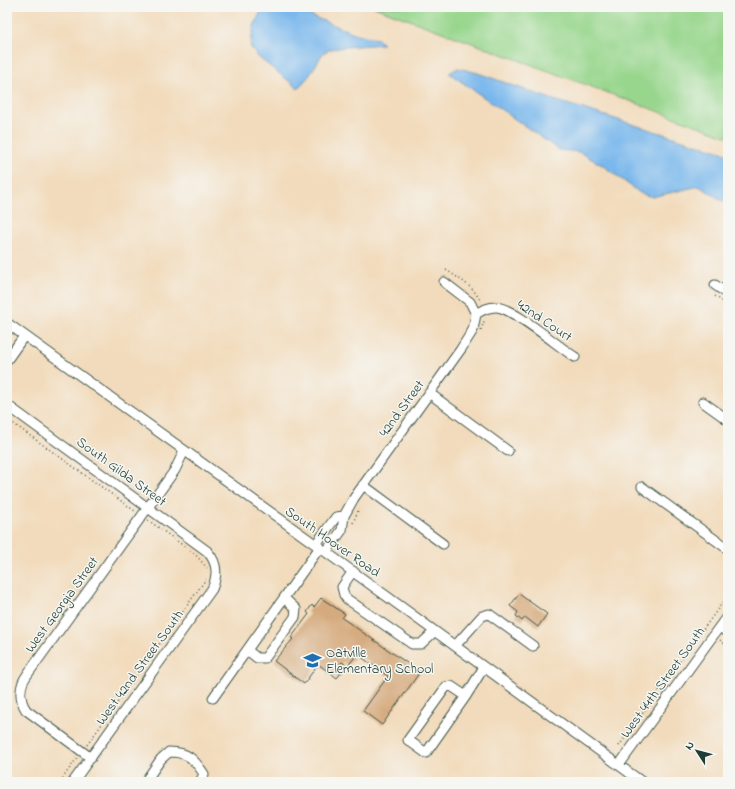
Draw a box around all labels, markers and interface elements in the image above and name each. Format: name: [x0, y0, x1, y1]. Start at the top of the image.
street label: 42nd Court: [512, 295, 576, 348]
street label: 42nd Street: [374, 376, 430, 442]
street label: South Gilda Street: [72, 432, 171, 512]
street label: South Hoover Road: [280, 501, 384, 583]
street label: West Georgia Street: [20, 552, 105, 658]
street label: West 42nd Street South: [91, 606, 189, 730]
street label: West 44th Street South: [616, 623, 711, 743]
place label: Oatville Elementary School: [326, 643, 433, 681]
school or university icon: Oatville Elementary School: [303, 650, 323, 670]
north arrow: [677, 731, 717, 771]
text: N: [681, 738, 698, 753]

